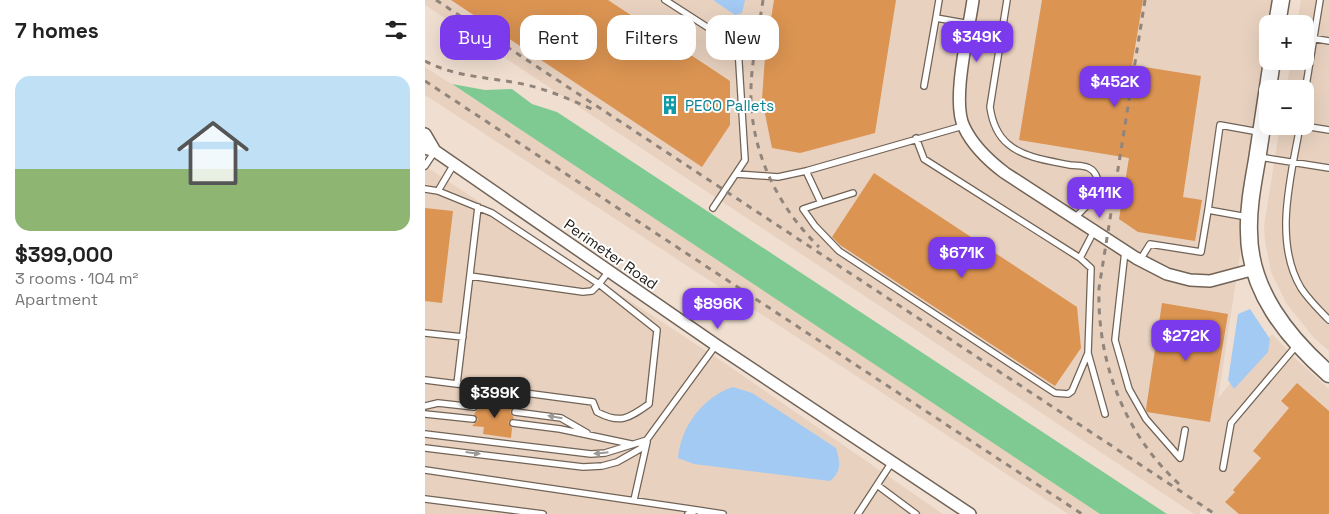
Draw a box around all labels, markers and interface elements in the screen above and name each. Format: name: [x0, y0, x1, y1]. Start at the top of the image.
chip: Buy: [440, 15, 510, 60]
chip: Rent: [520, 15, 597, 60]
chip: Filters: [607, 15, 696, 60]
chip: New: [706, 15, 779, 60]
map controls: [1259, 15, 1314, 135]
button: +: [1259, 15, 1314, 70]
icon: filters: [382, 16, 410, 44]
text: 7 homes: [15, 17, 99, 44]
pin: $349K: [942, 20, 1012, 63]
text: $349K: [952, 26, 1002, 47]
pin: $452K: [1080, 66, 1150, 108]
text: $452K: [1091, 71, 1139, 92]
button: −: [1259, 80, 1314, 135]
building icon: PECO Pallets: [659, 94, 681, 116]
place label: PECO Pallets: [685, 96, 774, 115]
icon: home: [168, 108, 258, 198]
pin: $411K: [1065, 176, 1135, 219]
text: $411K: [1078, 182, 1122, 203]
street label: Perimeter Road: [560, 215, 662, 293]
pin: $671K: [927, 236, 997, 279]
text: $399,000: [15, 241, 113, 268]
text: $671K: [939, 242, 985, 263]
text: 3 rooms · 104 m²: [15, 268, 138, 289]
pin: $896K: [683, 288, 753, 330]
text: Apartment: [15, 289, 98, 310]
text: $896K: [693, 293, 743, 314]
pin: $272K: [1151, 320, 1221, 362]
text: $272K: [1162, 325, 1210, 346]
pin: $399K: [460, 376, 530, 419]
text: $399K: [470, 382, 520, 403]
one-way arrow: [547, 413, 563, 421]
one-way arrow: [466, 449, 482, 457]
one-way arrow: [592, 449, 608, 457]

